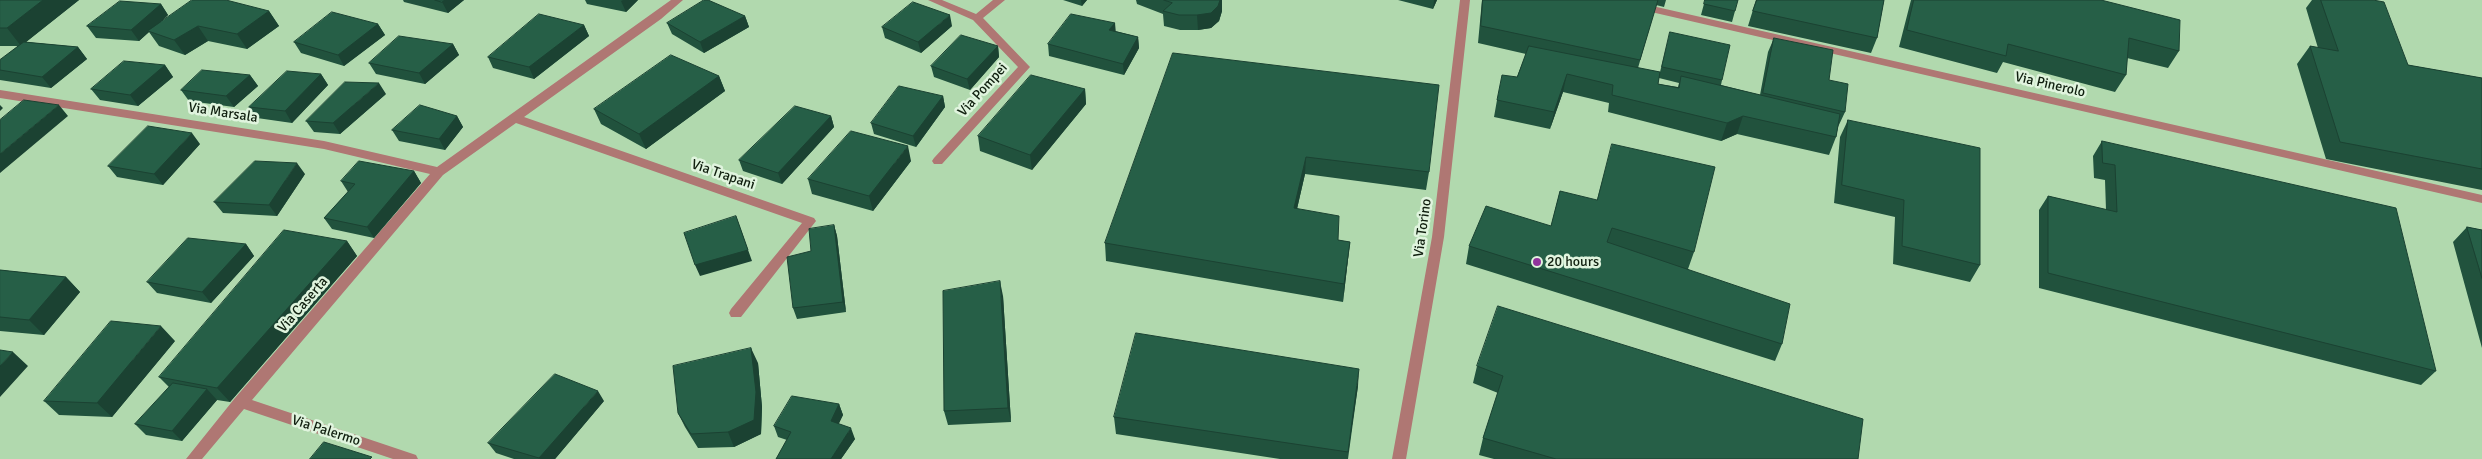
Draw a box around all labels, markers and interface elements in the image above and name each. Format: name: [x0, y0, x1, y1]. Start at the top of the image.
street label: Via Pompei: [955, 60, 1011, 120]
street label: Via Pinerolo: [2013, 69, 2087, 101]
street label: Via Marsala: [187, 99, 259, 127]
street label: Via Trapani: [689, 156, 757, 194]
street label: Via Torino: [1411, 198, 1435, 258]
place label: 20 hours: [1547, 254, 1599, 270]
marker: 20 hours: [1531, 256, 1543, 268]
street label: Via Caserta: [274, 274, 332, 336]
street label: Via Palermo: [289, 412, 363, 450]

